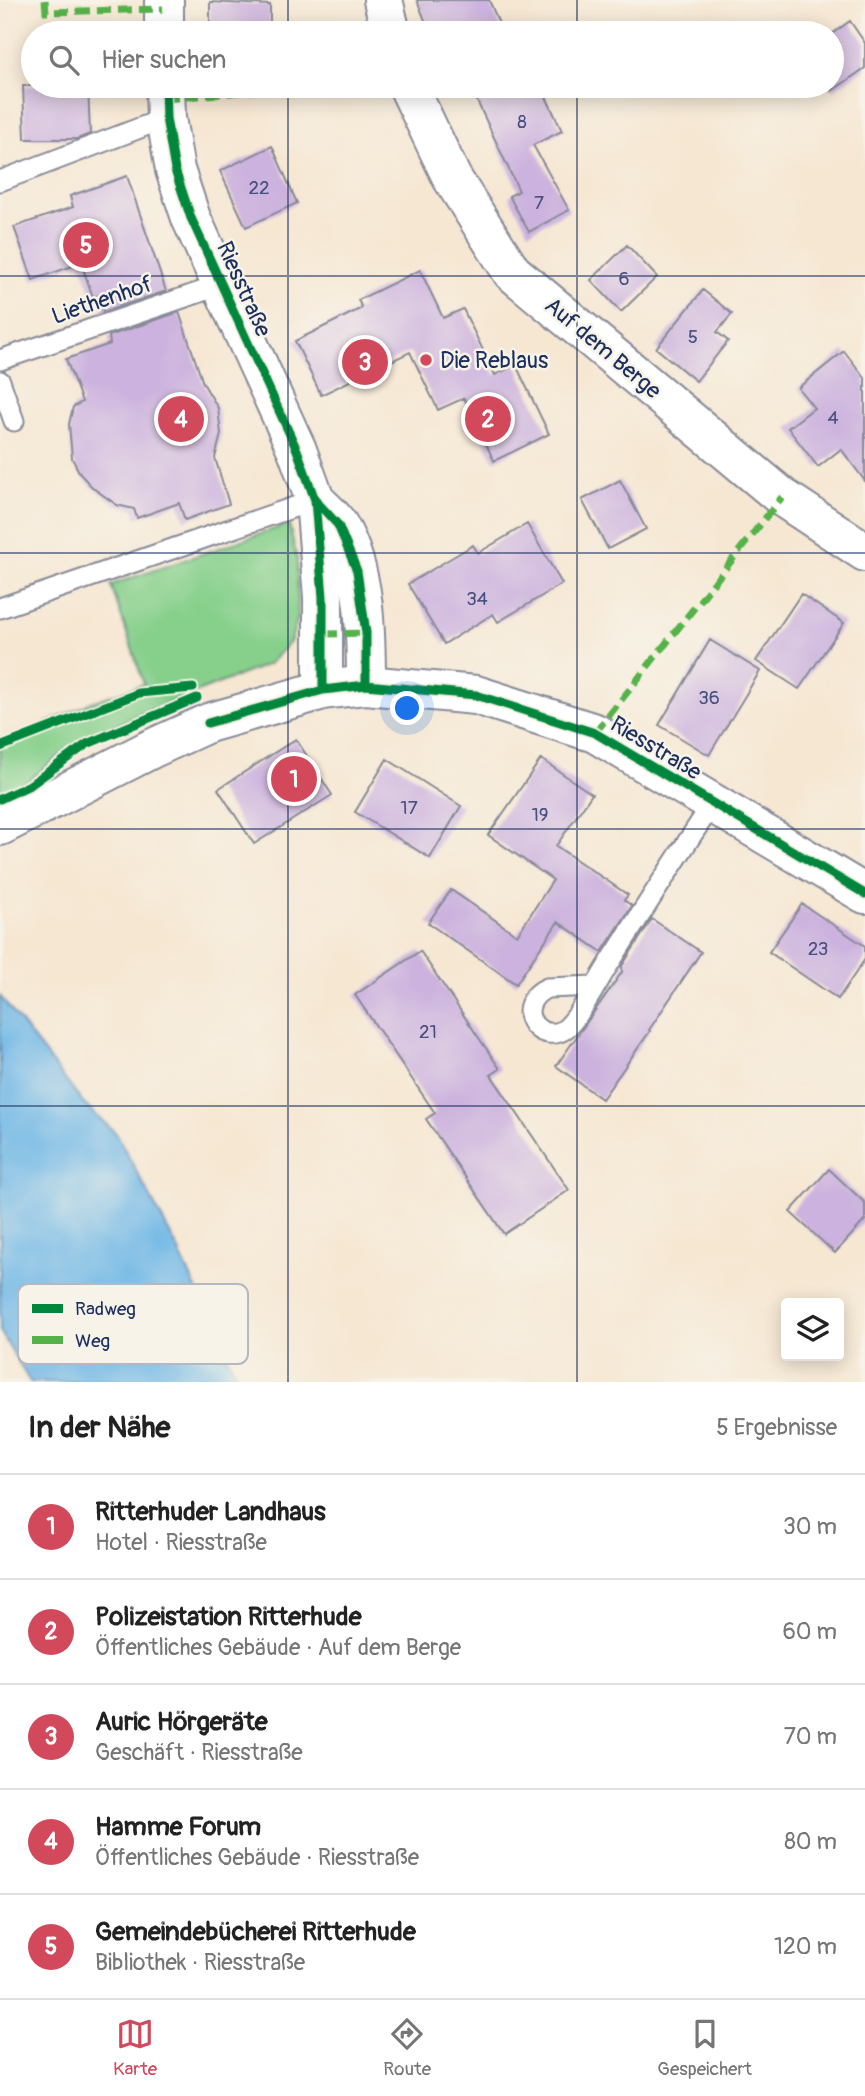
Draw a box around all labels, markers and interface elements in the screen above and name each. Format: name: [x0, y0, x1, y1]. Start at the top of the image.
search box: [21, 21, 844, 98]
icon: search: [45, 41, 83, 79]
text: Hier suchen: [101, 44, 226, 76]
house number: 8: [517, 110, 527, 134]
house number: 22: [248, 176, 270, 200]
house number: 7: [534, 191, 544, 215]
pin: 5: [63, 219, 109, 271]
street label: Riesstraße: [210, 237, 278, 342]
house number: 6: [618, 267, 630, 291]
street label: Liethenhof: [48, 269, 156, 331]
street label: Auf dem Berge: [539, 291, 668, 406]
house number: 5: [688, 325, 698, 349]
pin: 3: [342, 336, 388, 388]
place label: Die Reblaus: [440, 346, 548, 375]
marker: Die Reblaus: [418, 352, 434, 368]
pin: 4: [158, 393, 204, 445]
pin: 2: [465, 393, 511, 445]
house number: 4: [827, 406, 839, 430]
house number: 34: [466, 587, 488, 611]
house number: 36: [698, 686, 720, 710]
your location: [390, 691, 424, 725]
street label: Riesstraße: [605, 709, 707, 787]
pin: 1: [271, 753, 317, 805]
house number: 17: [400, 796, 418, 820]
house number: 19: [531, 803, 549, 827]
house number: 23: [808, 937, 828, 961]
house number: 21: [419, 1020, 437, 1044]
legend: [18, 1284, 248, 1364]
text: Radweg: [75, 1297, 136, 1321]
map controls: [781, 1298, 844, 1361]
button: layers: [781, 1298, 844, 1361]
text: Weg: [75, 1329, 110, 1353]
text: In der Nähe: [28, 1409, 170, 1446]
text: 5 Ergebnisse: [716, 1413, 837, 1442]
text: Ritterhuder Landhaus: [95, 1496, 326, 1528]
text: 1: [47, 1512, 56, 1541]
text: 30 m: [783, 1512, 837, 1541]
text: Hotel · Riesstraße: [95, 1528, 267, 1557]
text: Polizeistation Ritterhude: [95, 1601, 362, 1633]
text: 2: [45, 1617, 57, 1646]
text: 60 m: [782, 1617, 837, 1646]
text: Öffentliches Gebäude · Auf dem Berge: [95, 1633, 461, 1662]
text: Auric Hörgeräte: [95, 1706, 267, 1738]
text: 3: [45, 1722, 57, 1751]
text: 70 m: [784, 1722, 837, 1751]
text: Geschäft · Riesstraße: [95, 1738, 303, 1767]
text: Hamme Forum: [95, 1811, 261, 1843]
text: 4: [44, 1827, 58, 1856]
text: 80 m: [784, 1827, 837, 1856]
text: Öffentliches Gebäude · Riesstraße: [95, 1843, 419, 1872]
text: Gemeindebücherei Ritterhude: [95, 1916, 416, 1948]
text: 5: [45, 1932, 57, 1961]
text: 120 m: [774, 1932, 837, 1961]
text: Bibliothek · Riesstraße: [95, 1948, 305, 1977]
tab: Karte: [113, 2015, 157, 2081]
tab: Route: [383, 2015, 431, 2081]
tab: Gespeichert: [657, 2015, 752, 2081]

